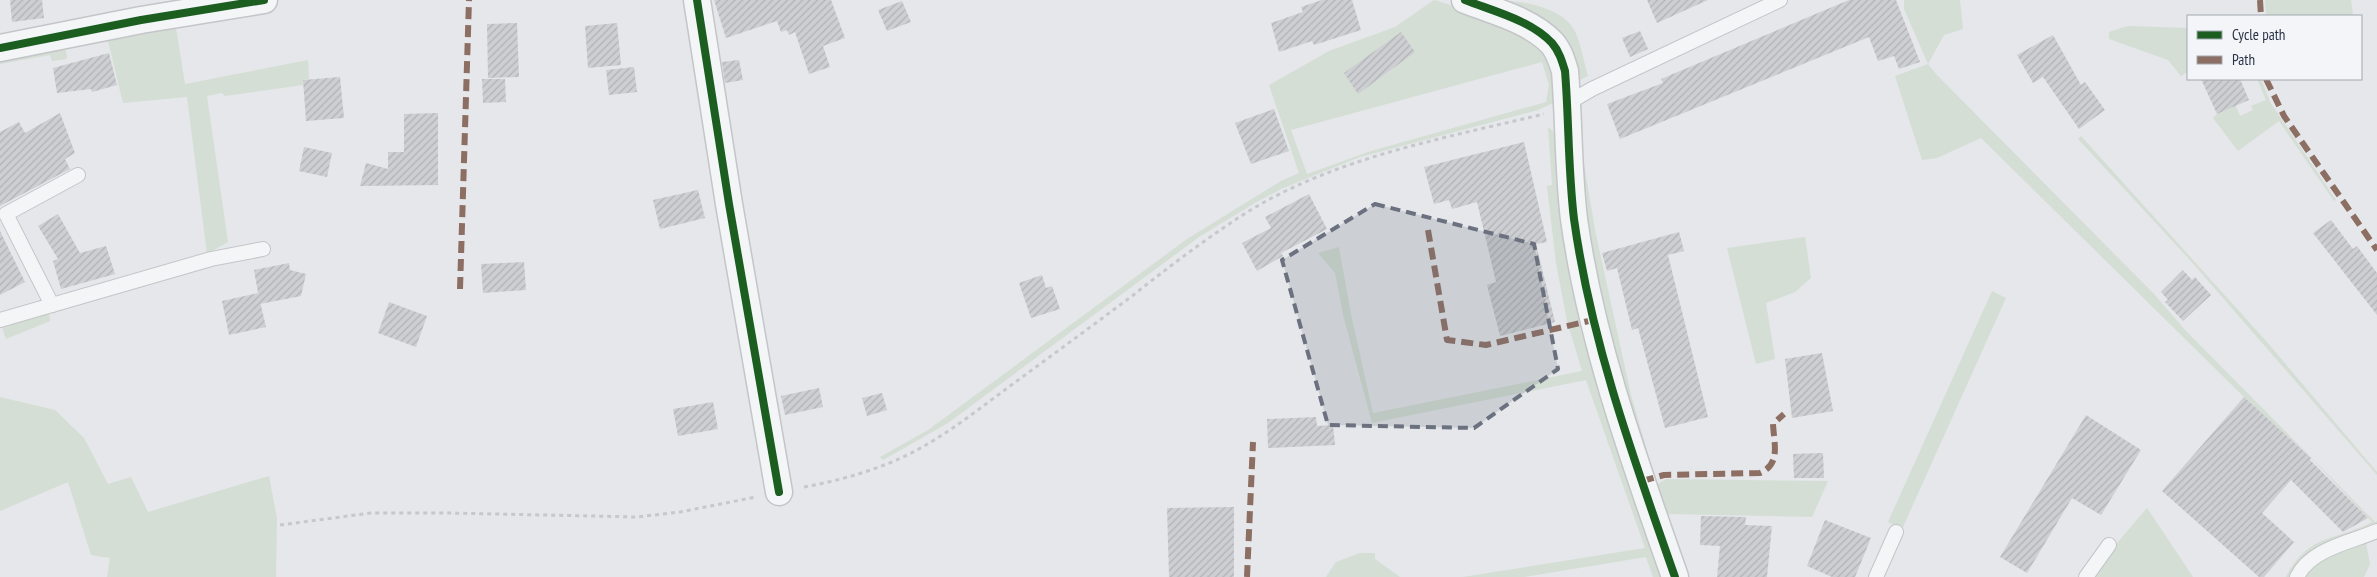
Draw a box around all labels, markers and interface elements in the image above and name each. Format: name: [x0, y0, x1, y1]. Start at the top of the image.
legend: [2187, 15, 2362, 80]
text: Cycle path: [2232, 25, 2285, 44]
text: Path: [2232, 50, 2255, 69]

